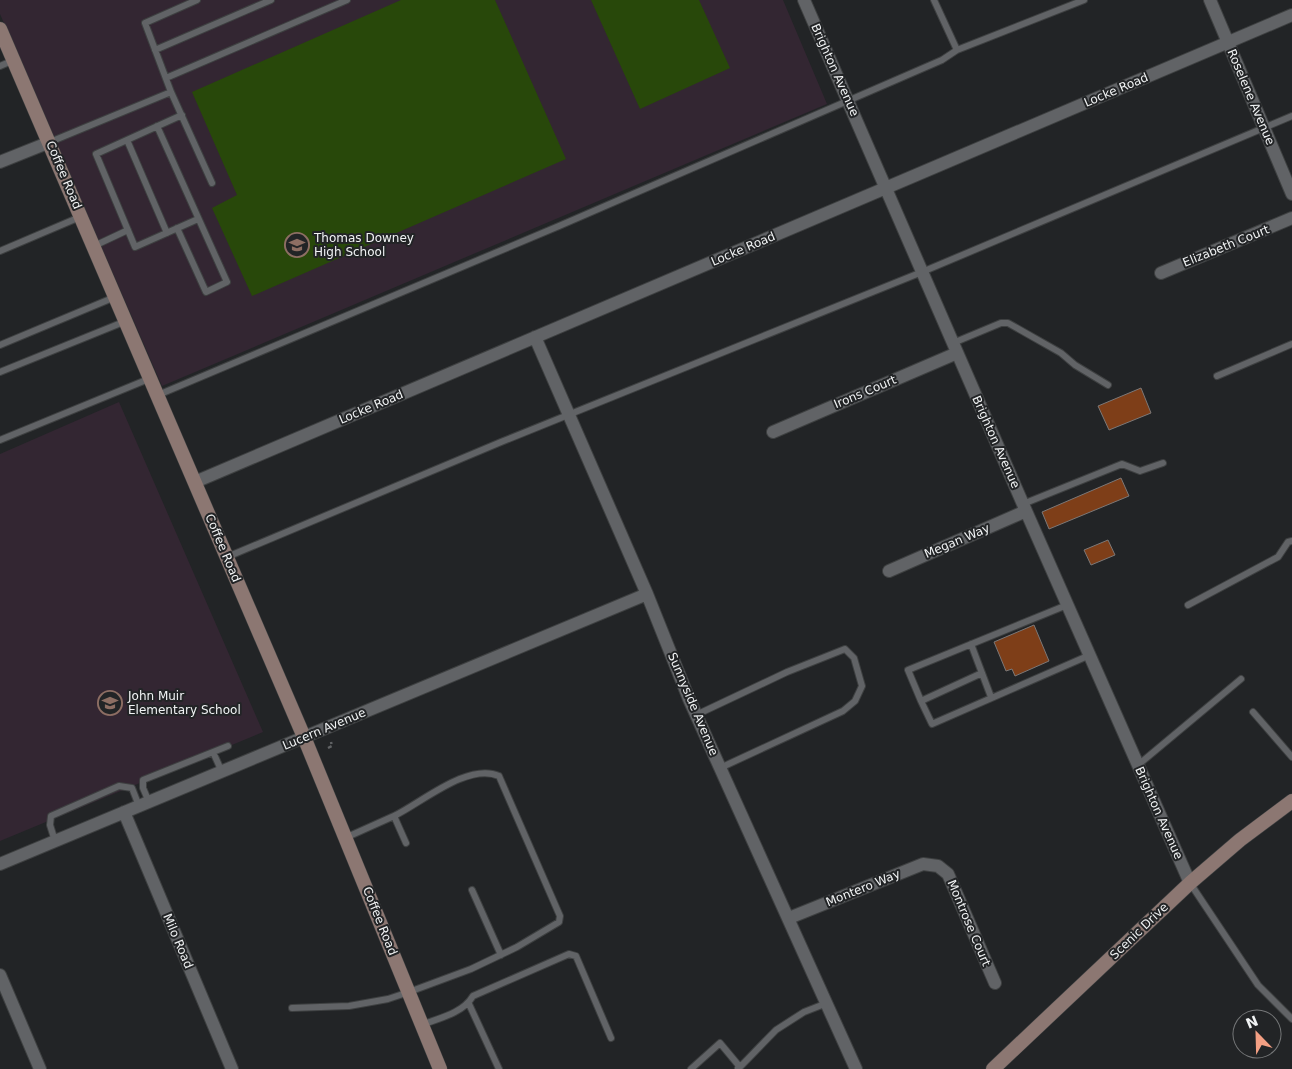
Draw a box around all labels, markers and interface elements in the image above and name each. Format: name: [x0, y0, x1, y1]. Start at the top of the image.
street label: Brighton Avenue: [808, 22, 862, 118]
street label: Roselene Avenue: [1224, 47, 1278, 147]
street label: Locke Road: [1082, 70, 1150, 110]
street label: Coffee Road: [43, 139, 85, 211]
street label: Elizabeth Court: [1181, 222, 1272, 270]
street label: Locke Road: [709, 229, 777, 269]
place label: Thomas Downey High School: [313, 231, 414, 259]
school or university icon: Thomas Downey High School: [284, 232, 310, 258]
street label: Irons Court: [832, 373, 898, 411]
street label: Locke Road: [337, 387, 405, 427]
street label: Brighton Avenue: [969, 394, 1023, 490]
street label: Coffee Road: [202, 512, 244, 584]
street label: Megan Way: [922, 521, 992, 561]
street label: Sunnyside Avenue: [665, 650, 721, 758]
place label: John Muir Elementary School: [127, 689, 241, 717]
school or university icon: John Muir Elementary School: [97, 690, 123, 716]
street label: Lucern Avenue: [280, 705, 368, 753]
street label: Brighton Avenue: [1132, 765, 1186, 861]
street label: Montero Way: [824, 867, 902, 909]
street label: Montrose Court: [944, 878, 994, 969]
street label: Coffee Road: [360, 885, 400, 957]
street label: Scenic Drive: [1107, 900, 1171, 962]
street label: Milo Road: [160, 911, 196, 971]
north arrow: [1232, 1009, 1282, 1059]
text: N: [1243, 1012, 1260, 1032]

